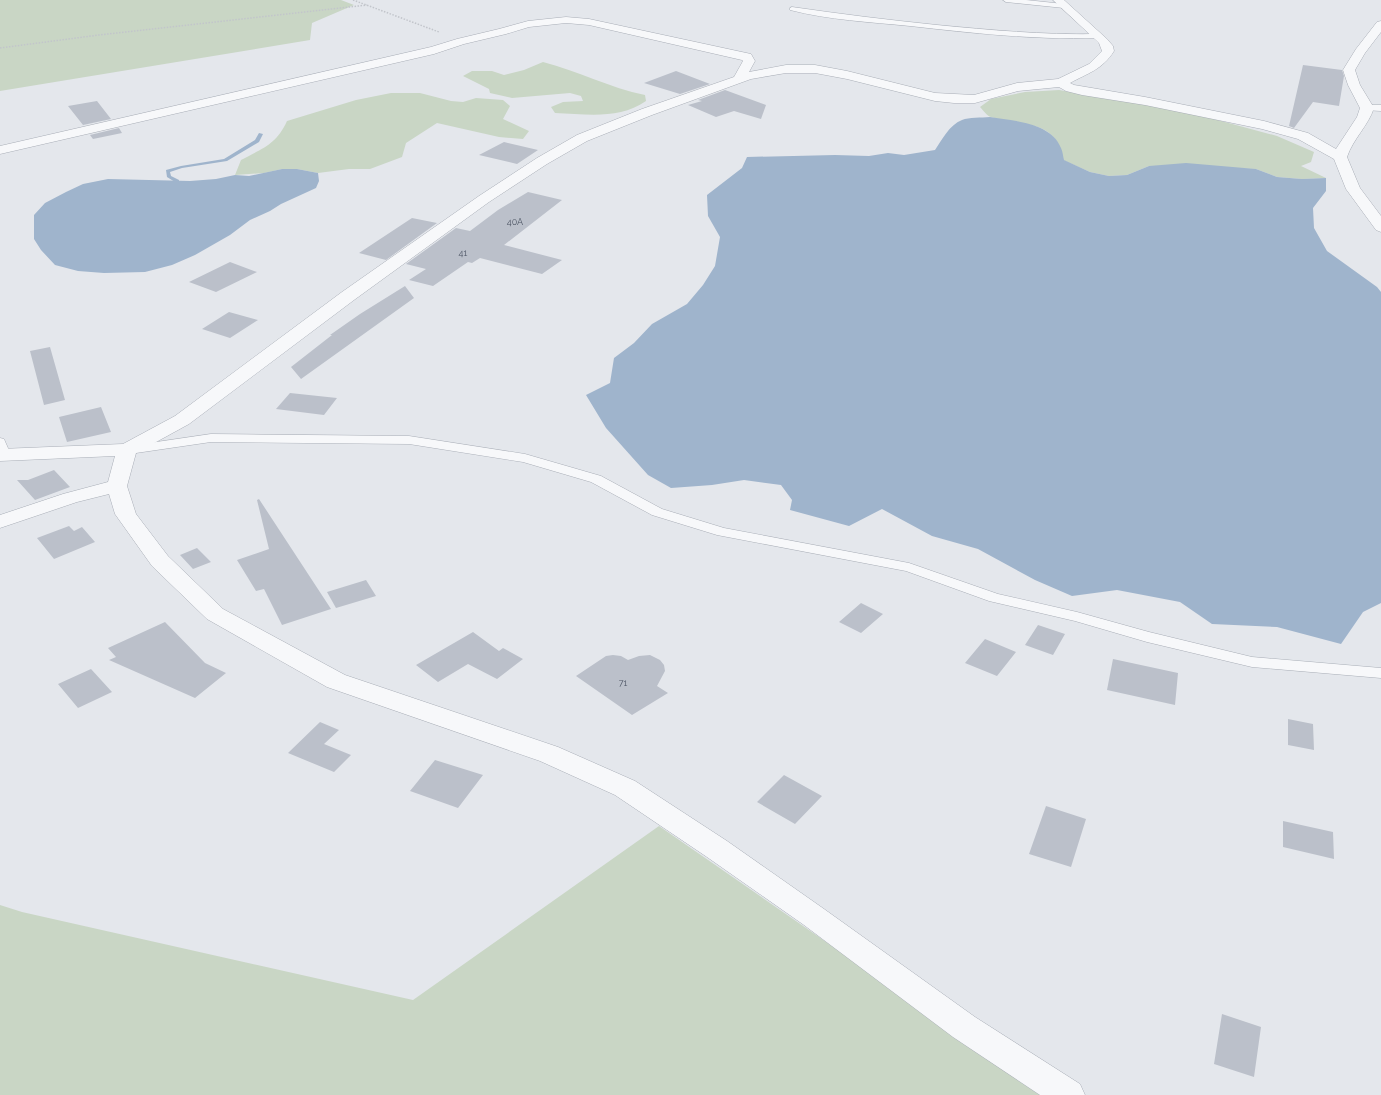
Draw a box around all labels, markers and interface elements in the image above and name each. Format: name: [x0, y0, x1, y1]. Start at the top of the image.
house number: 40А: [507, 217, 523, 227]
house number: 41: [459, 248, 468, 258]
house number: 71: [619, 678, 627, 688]

